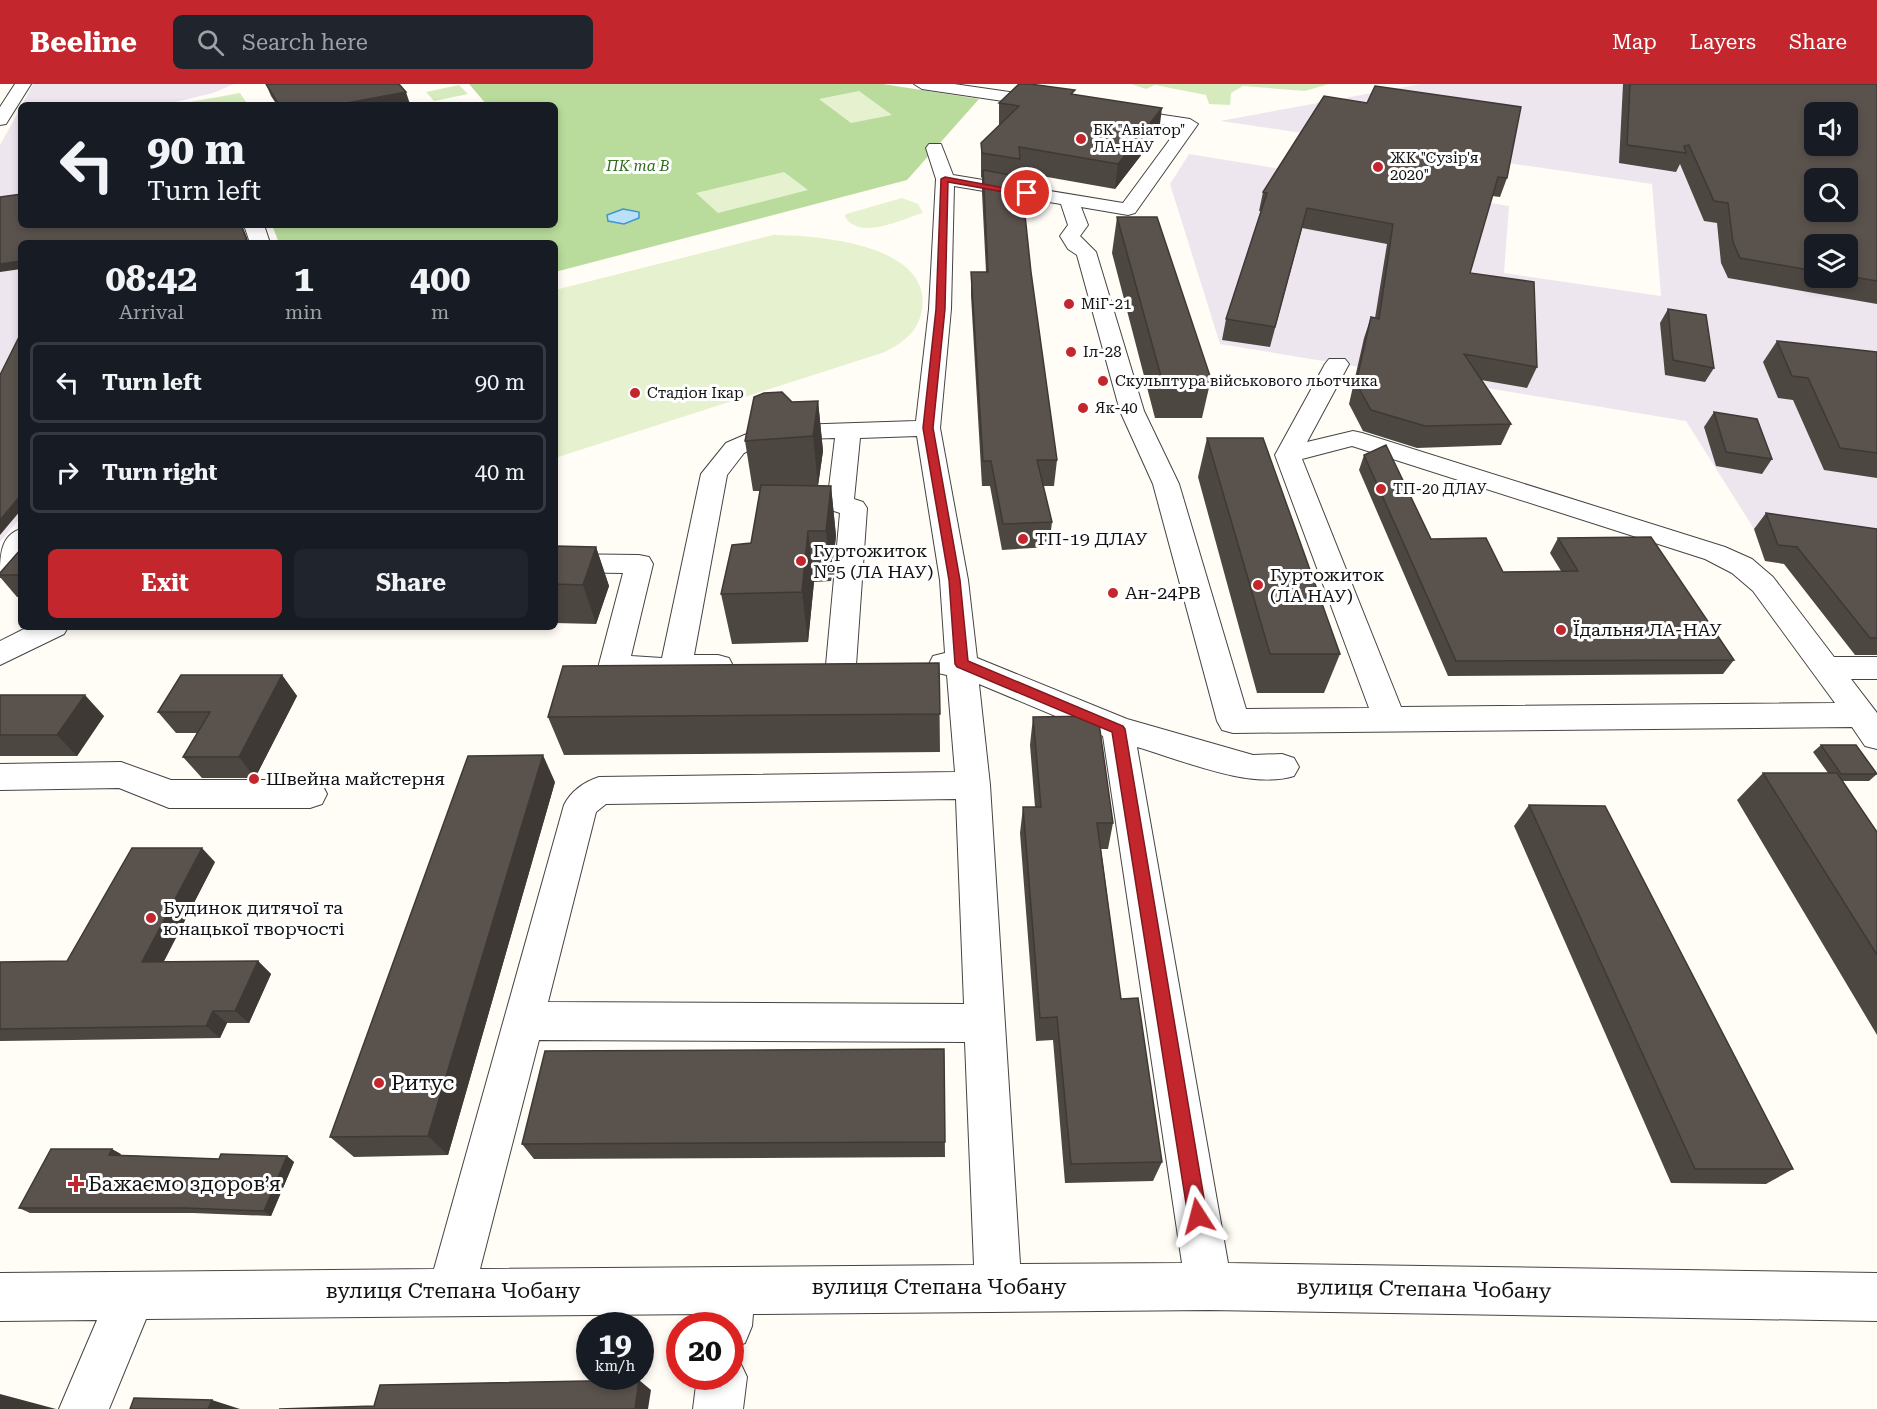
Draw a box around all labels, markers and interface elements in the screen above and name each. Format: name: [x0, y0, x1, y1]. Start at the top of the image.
search box: [173, 15, 593, 69]
text: Beeline: [30, 26, 137, 59]
icon: search: [194, 26, 227, 59]
text: Search here: [242, 30, 368, 55]
text: Map: [1612, 30, 1657, 54]
text: Layers: [1690, 30, 1756, 54]
text: Share: [1789, 30, 1847, 54]
map controls: [1804, 102, 1858, 288]
button: sound: [1804, 102, 1858, 156]
place label: БК "Авіатор" ЛА-НАУ: [1093, 121, 1186, 156]
text: 90 m: [147, 125, 245, 174]
icon: left: [48, 126, 126, 204]
marker: БК "Авіатор" ЛА-НАУ: [1074, 132, 1088, 146]
place label: ЖК "Сузір'я 2020": [1390, 149, 1478, 184]
park label: ПК та В: [605, 157, 670, 175]
marker: ЖК "Сузір'я 2020": [1371, 160, 1385, 174]
pin: [1001, 167, 1052, 218]
button: search: [1804, 168, 1858, 222]
text: Turn left: [147, 175, 261, 207]
icon: arrive: [1010, 176, 1043, 209]
button: layers: [1804, 234, 1858, 288]
text: 08:42: [106, 258, 197, 300]
text: 1: [294, 258, 314, 300]
text: 400: [410, 258, 470, 300]
place label: МіГ-21: [1081, 295, 1132, 313]
marker: МіГ-21: [1062, 297, 1076, 311]
text: Arrival: [119, 300, 184, 324]
text: min: [285, 300, 322, 324]
text: m: [431, 300, 449, 324]
place label: Іл-28: [1083, 343, 1122, 361]
marker: Іл-28: [1064, 345, 1078, 359]
icon: left: [51, 366, 84, 399]
text: Turn left: [102, 370, 202, 395]
text: 90 m: [475, 370, 525, 395]
place label: Скульптура військового льотчика: [1115, 372, 1378, 390]
marker: Скульптура військового льотчика: [1096, 374, 1110, 388]
place label: Стадіон Ікар: [647, 384, 744, 402]
marker: Стадіон Ікар: [628, 386, 642, 400]
place label: Як-40: [1095, 399, 1138, 417]
marker: Як-40: [1076, 401, 1090, 415]
icon: right: [51, 456, 84, 489]
text: Turn right: [102, 460, 217, 485]
text: 40 m: [475, 460, 525, 485]
place label: ТП-20 ДЛАУ: [1393, 480, 1488, 498]
marker: ТП-20 ДЛАУ: [1374, 482, 1388, 496]
place label: ТП-19 ДЛАУ: [1035, 528, 1148, 549]
marker: ТП-19 ДЛАУ: [1016, 532, 1030, 546]
place label: Гуртожиток №5 (ЛА НАУ): [813, 540, 933, 582]
button: Exit: [48, 549, 282, 618]
button: Share: [294, 549, 528, 618]
marker: Гуртожиток №5 (ЛА НАУ): [794, 554, 808, 568]
place label: Гуртожиток (ЛА НАУ): [1270, 564, 1384, 606]
marker: Гуртожиток (ЛА НАУ): [1251, 578, 1265, 592]
place label: Ан-24РВ: [1125, 582, 1201, 603]
marker: Ан-24РВ: [1106, 586, 1120, 600]
place label: Їдальня ЛА-НАУ: [1573, 619, 1723, 640]
marker: Їдальня ЛА-НАУ: [1554, 623, 1568, 637]
place label: Швейна майстерня: [266, 768, 445, 789]
marker: Швейна майстерня: [247, 772, 261, 786]
place label: Будинок дитячої та юнацької творчості: [163, 897, 345, 939]
marker: Будинок дитячої та юнацької творчості: [144, 911, 158, 925]
place label: Ритус: [391, 1071, 455, 1095]
marker: Ритус: [372, 1076, 386, 1090]
place label: Бажаємо здоров’я: [88, 1172, 281, 1196]
marker: Бажаємо здоров’я: [69, 1177, 83, 1191]
position arrow: [1166, 1184, 1230, 1248]
street label: вулиця Степана Чобану: [812, 1275, 1067, 1299]
street label: вулиця Степана Чобану: [1296, 1275, 1552, 1303]
street label: вулиця Степана Чобану: [326, 1279, 581, 1303]
speed limit sign: 20: [666, 1312, 744, 1390]
text: 19: [598, 1326, 632, 1361]
text: km/h: [595, 1357, 635, 1375]

